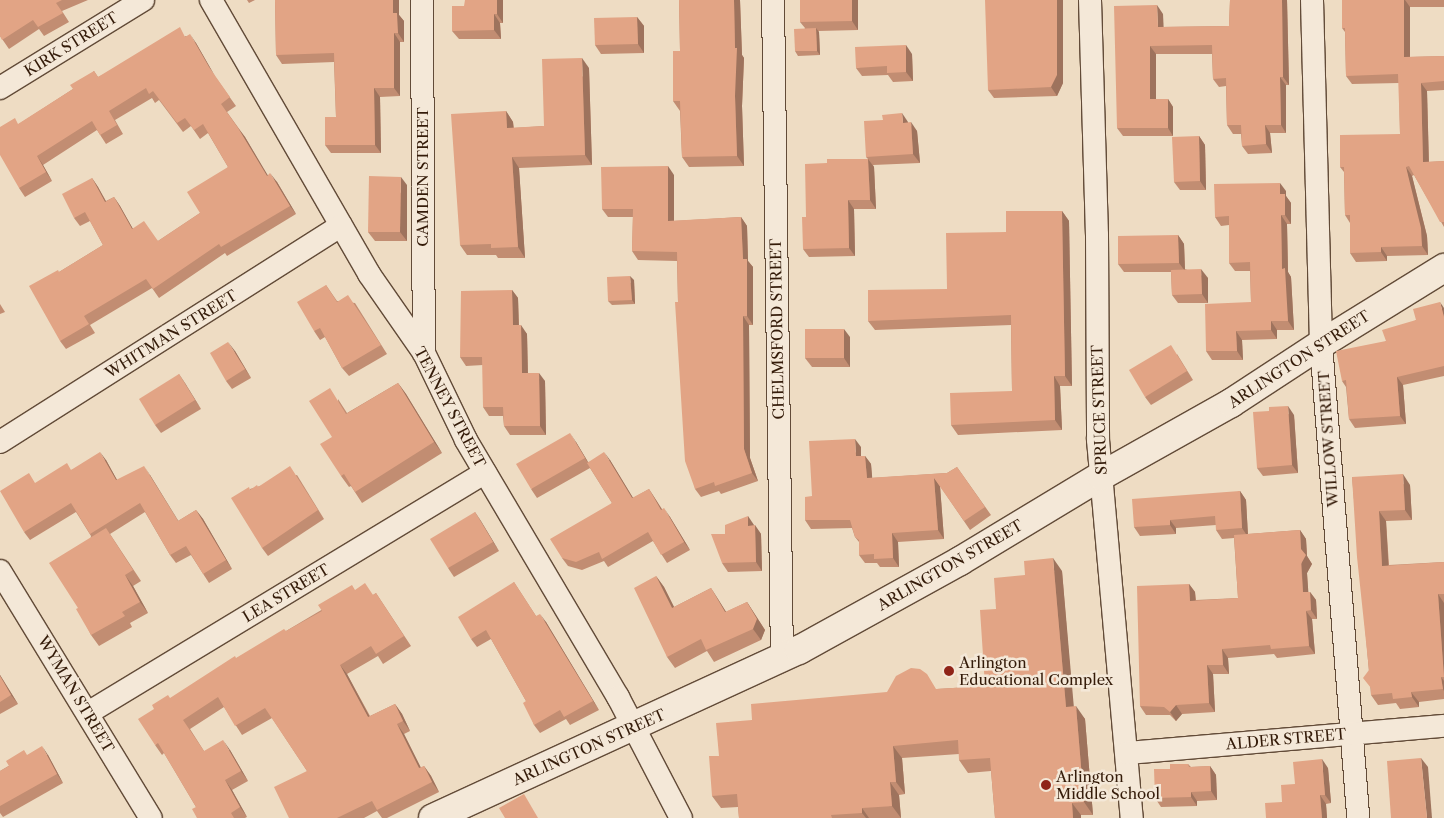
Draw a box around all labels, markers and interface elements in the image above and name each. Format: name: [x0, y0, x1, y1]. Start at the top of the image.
street label: KIRK STREET: [21, 8, 121, 80]
street label: CAMDEN STREET: [414, 107, 432, 247]
street label: CHELMSFORD STREET: [766, 238, 788, 420]
street label: WHITMAN STREET: [102, 286, 240, 382]
street label: ARLINGTON STREET: [1225, 307, 1373, 411]
street label: TENNEY STREET: [411, 343, 489, 471]
street label: SPRUCE STREET: [1088, 345, 1110, 475]
street label: WILLOW STREET: [1314, 370, 1342, 508]
street label: ARLINGTON STREET: [874, 516, 1026, 614]
street label: LEA STREET: [239, 560, 333, 626]
street label: WYMAN STREET: [34, 632, 118, 756]
place label: Arlington Educational Complex: [959, 653, 1113, 688]
marker: Arlington Educational Complex: [943, 665, 955, 677]
street label: ARLINGTON STREET: [510, 705, 668, 789]
street label: ALDER STREET: [1225, 725, 1347, 753]
place label: Arlington Middle School: [1056, 767, 1160, 802]
marker: Arlington Middle School: [1040, 779, 1052, 791]

